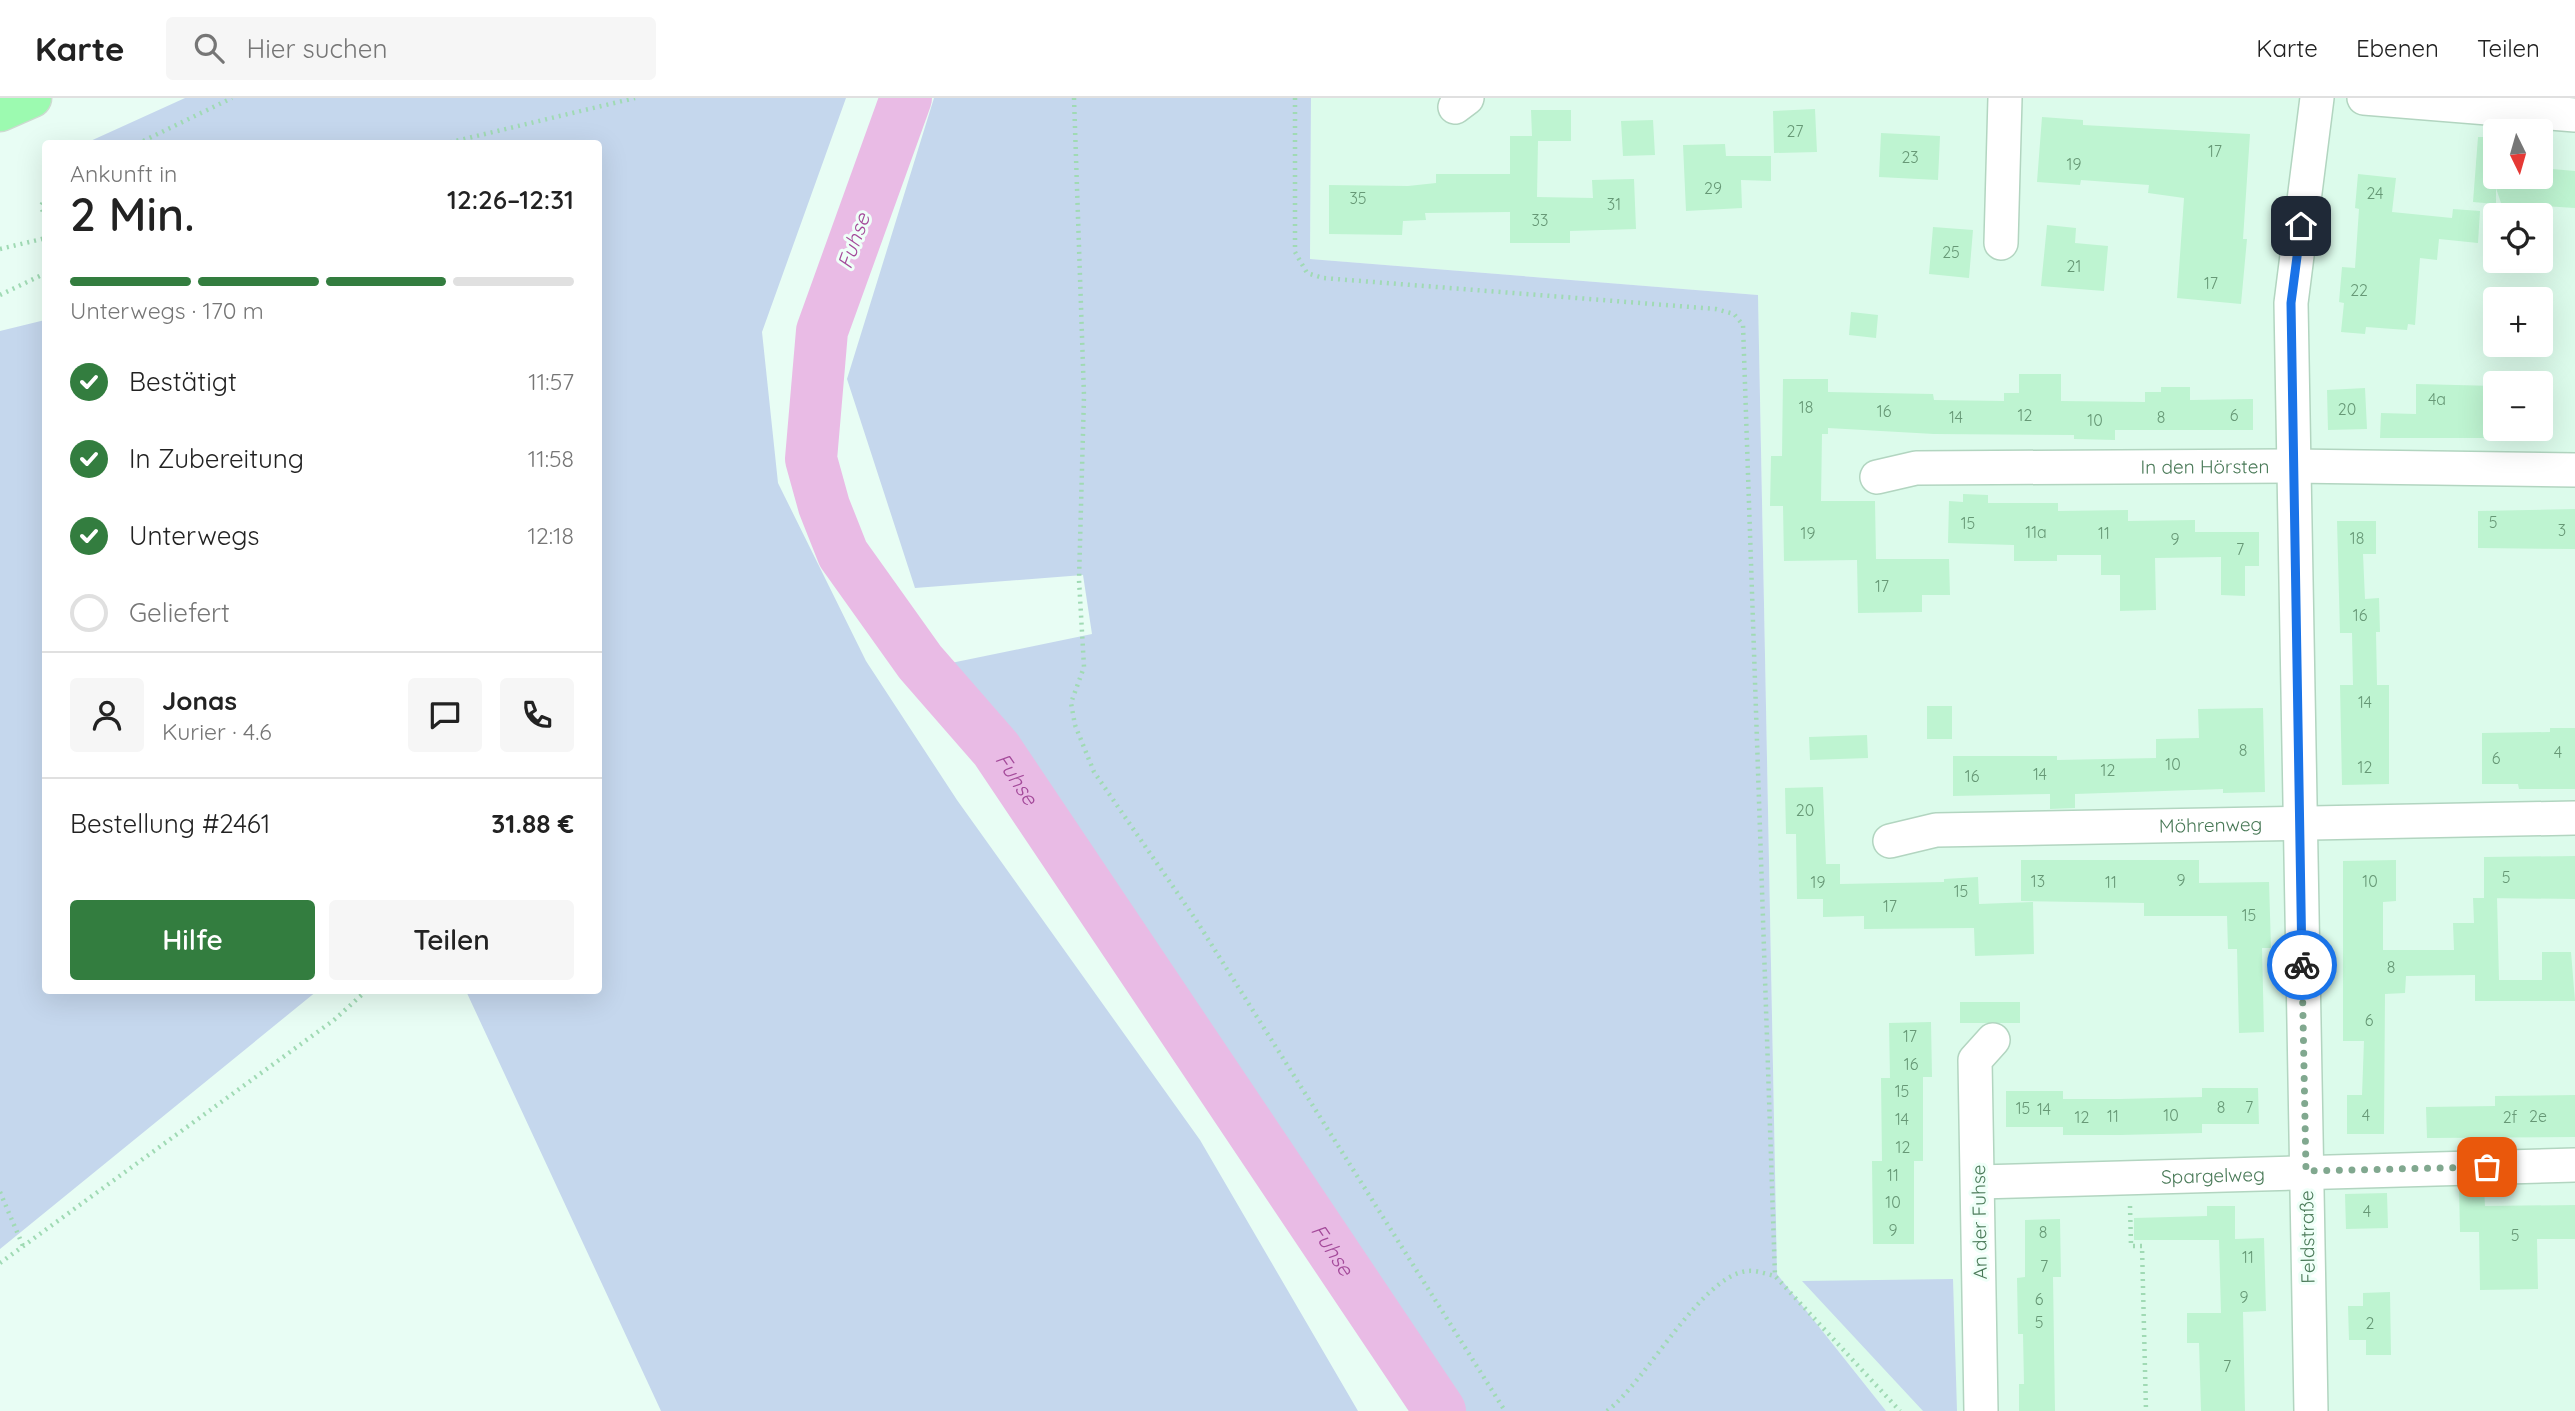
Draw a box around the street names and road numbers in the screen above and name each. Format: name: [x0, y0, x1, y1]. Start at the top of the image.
street label: In den Hörsten: [2140, 454, 2269, 479]
street label: Möhrenweg: [2159, 812, 2263, 838]
street label: Spargelweg: [2161, 1162, 2265, 1189]
street label: An der Fuhse: [1966, 1164, 1992, 1280]
street label: Feldstraße: [2294, 1190, 2320, 1284]

